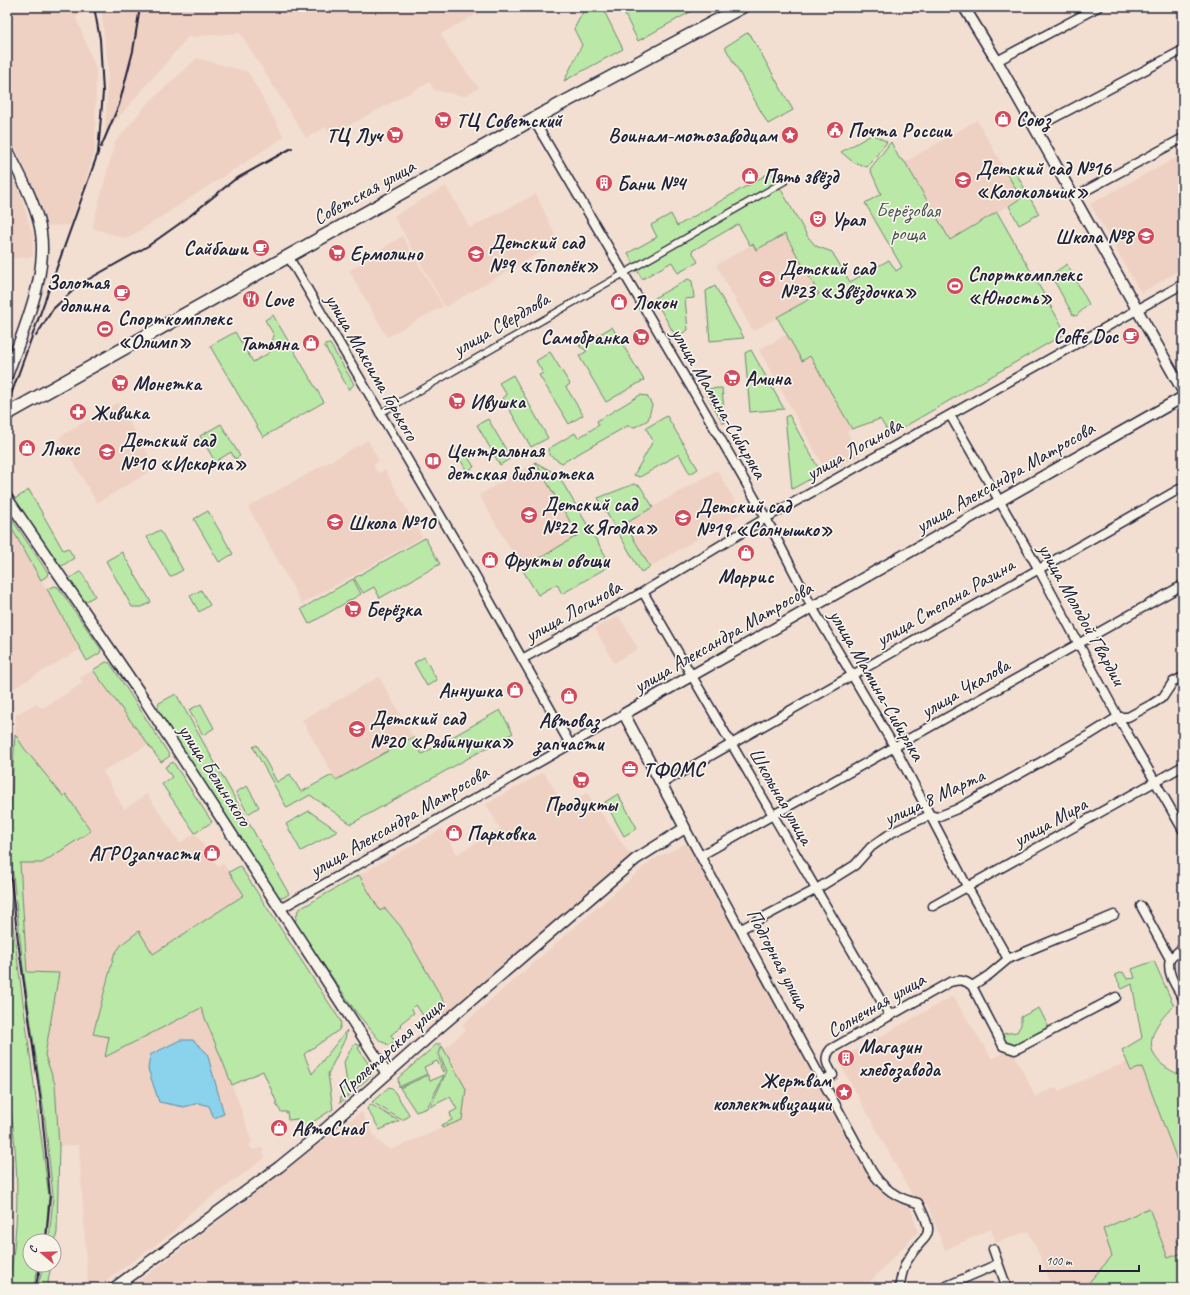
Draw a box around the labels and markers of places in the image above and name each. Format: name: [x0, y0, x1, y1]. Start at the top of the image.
place label: Союз: [1016, 107, 1052, 133]
place label: ТЦ Советский: [456, 108, 563, 133]
shop icon: Союз: [993, 109, 1013, 129]
supermarket icon: ТЦ Советский: [433, 110, 453, 130]
place label: Почта России: [848, 118, 953, 143]
public building icon: Почта России: [825, 120, 845, 140]
place label: ТЦ Луч: [326, 123, 384, 148]
place label: Воинам-мотозаводцам: [608, 123, 778, 148]
supermarket icon: ТЦ Луч: [385, 125, 405, 145]
place icon: Воинам-мотозаводцам: [780, 125, 800, 145]
place label: Детский сад №16 «Колокольчик»: [976, 156, 1112, 204]
place label: Пять звёзд: [763, 164, 840, 190]
shop icon: Пять звёзд: [740, 166, 760, 186]
school or university icon: Детский сад №16 «Колокольчик»: [953, 170, 973, 190]
place label: Бани №4: [617, 171, 688, 196]
building icon: Бани №4: [594, 173, 614, 193]
place label: Урал: [831, 207, 866, 232]
theatre icon: Урал: [808, 209, 828, 229]
place label: Школа №8: [1055, 224, 1136, 249]
school or university icon: Школа №8: [1136, 226, 1156, 246]
place label: Детский сад №9 «Тополёк»: [489, 230, 599, 278]
place label: Сайбаши: [184, 236, 249, 261]
cafe icon: Сайбаши: [251, 238, 271, 258]
place label: Ермолино: [350, 241, 424, 266]
supermarket icon: Ермолино: [327, 243, 347, 263]
school or university icon: Детский сад №9 «Тополёк»: [466, 244, 486, 264]
place label: Детский сад №23 «Звёздочка»: [780, 256, 917, 305]
place label: Спорткомплекс «Юность»: [968, 262, 1083, 310]
school or university icon: Детский сад №23 «Звёздочка»: [757, 269, 777, 289]
place label: Золотая долина: [46, 270, 111, 318]
sports icon: Спорткомплекс «Юность»: [945, 276, 965, 296]
cafe icon: Золотая долина: [112, 283, 132, 303]
place label: Love: [264, 287, 294, 312]
restaurant icon: Love: [241, 289, 261, 309]
place label: Локон: [632, 290, 678, 315]
shop icon: Локон: [609, 292, 629, 312]
place label: Спорткомплекс «Олимп»: [118, 306, 233, 354]
sports icon: Спорткомплекс «Олимп»: [95, 319, 115, 339]
place label: Coffe Doc: [1053, 324, 1120, 349]
place label: Самобранка: [541, 325, 630, 350]
cafe icon: Coffe Doc: [1121, 326, 1141, 346]
supermarket icon: Самобранка: [631, 327, 651, 347]
place label: Татьяна: [240, 331, 300, 356]
shop icon: Татьяна: [301, 333, 321, 353]
place label: Амина: [745, 366, 792, 391]
supermarket icon: Амина: [722, 368, 742, 388]
place label: Монетка: [133, 371, 203, 396]
supermarket icon: Монетка: [110, 373, 130, 393]
place label: Ивушка: [470, 389, 526, 414]
supermarket icon: Ивушка: [447, 391, 467, 411]
place label: Живика: [91, 400, 151, 425]
pharmacy icon: Живика: [68, 402, 88, 422]
place label: Детский сад №10 «Искорка»: [120, 428, 247, 476]
place label: Люкс: [40, 436, 81, 461]
shop icon: Люкс: [17, 438, 37, 458]
place label: Центральная детская библиотека: [446, 438, 595, 486]
school or university icon: Детский сад №10 «Искорка»: [97, 442, 117, 462]
library icon: Центральная детская библиотека: [423, 451, 443, 471]
place label: Детский сад №22 «Ягодка»: [542, 492, 658, 540]
place label: Детский сад №19 «Солнышко»: [696, 494, 834, 542]
school or university icon: Детский сад №22 «Ягодка»: [519, 505, 539, 525]
school or university icon: Детский сад №19 «Солнышко»: [673, 508, 693, 528]
place label: Школа №10: [348, 510, 437, 535]
school or university icon: Школа №10: [325, 512, 345, 532]
shop icon: Моррис: [736, 543, 756, 563]
place label: Фрукты овощи: [503, 548, 611, 573]
shop icon: Фрукты овощи: [480, 550, 500, 570]
place label: Моррис: [718, 564, 775, 589]
place label: Берёзка: [366, 597, 423, 623]
supermarket icon: Берёзка: [343, 599, 363, 619]
place label: Аннушка: [439, 678, 503, 703]
shop icon: Аннушка: [505, 680, 525, 700]
shop icon: Автоваз запчасти: [559, 686, 579, 706]
place label: Детский сад №20 «Рябинушка»: [370, 706, 515, 754]
place label: Автоваз запчасти: [533, 708, 605, 757]
school or university icon: Детский сад №20 «Рябинушка»: [347, 719, 367, 739]
place label: ТФОМС: [643, 757, 706, 782]
office icon: ТФОМС: [620, 759, 640, 779]
supermarket icon: Продукты: [571, 770, 591, 790]
place label: Продукты: [545, 792, 619, 818]
place label: Парковка: [467, 821, 537, 846]
shop icon: Парковка: [444, 823, 464, 843]
place label: АГРОзапчасти: [89, 841, 201, 867]
shop icon: АГРОзапчасти: [202, 843, 222, 863]
place label: Магазин хлебозавода: [859, 1034, 941, 1083]
building icon: Магазин хлебозавода: [836, 1048, 856, 1068]
place label: Жертвам коллективизации: [712, 1068, 833, 1117]
place icon: Жертвам коллективизации: [834, 1082, 854, 1102]
place label: АвтоСнаб: [292, 1116, 369, 1141]
shop icon: АвтоСнаб: [269, 1118, 289, 1138]

